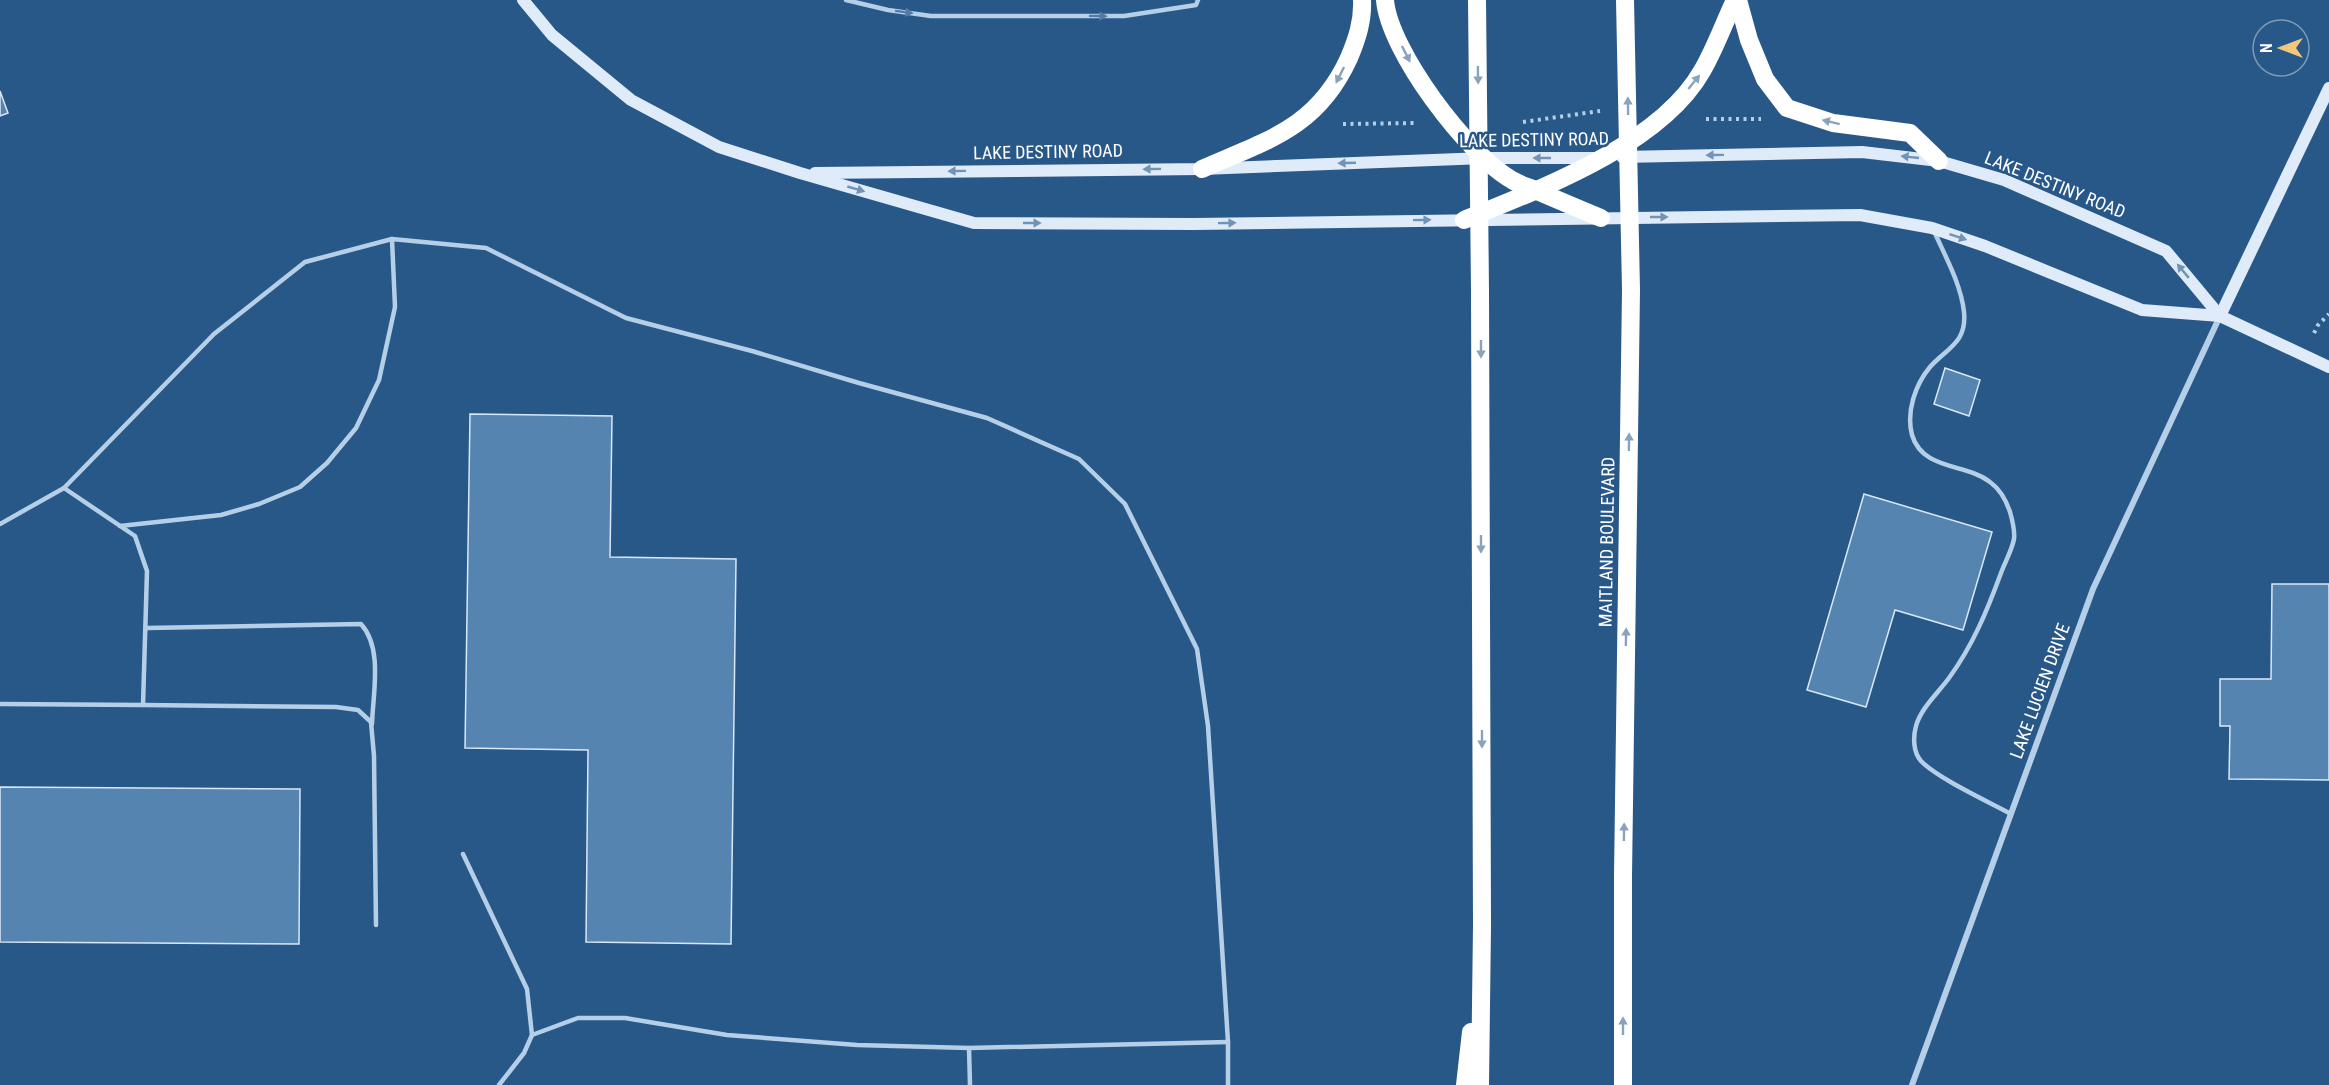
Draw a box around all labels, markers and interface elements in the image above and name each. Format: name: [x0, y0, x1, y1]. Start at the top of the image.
one-way arrow: [894, 7, 913, 17]
one-way arrow: [1089, 11, 1108, 20]
north arrow: [2251, 18, 2311, 78]
text: N: [2257, 43, 2276, 53]
one-way arrow: [1401, 46, 1410, 63]
one-way arrow: [1474, 66, 1483, 85]
one-way arrow: [1335, 67, 1345, 84]
one-way arrow: [1687, 75, 1699, 90]
one-way arrow: [1623, 96, 1632, 115]
one-way arrow: [1822, 116, 1840, 126]
street label: LAKE DESTINY ROAD: [1459, 128, 1609, 151]
street label: LAKE DESTINY ROAD: [973, 140, 1123, 163]
street label: LAKE DESTINY ROAD: [1982, 147, 2129, 222]
one-way arrow: [1706, 151, 1725, 160]
one-way arrow: [1533, 153, 1552, 163]
one-way arrow: [1900, 153, 1919, 162]
one-way arrow: [1338, 159, 1357, 168]
one-way arrow: [1143, 164, 1162, 174]
one-way arrow: [948, 167, 967, 176]
one-way arrow: [847, 185, 865, 194]
one-way arrow: [1650, 212, 1669, 222]
one-way arrow: [1413, 216, 1432, 225]
one-way arrow: [1023, 218, 1042, 228]
one-way arrow: [1218, 218, 1237, 228]
one-way arrow: [1949, 232, 1967, 242]
one-way arrow: [2176, 263, 2189, 279]
one-way arrow: [1476, 340, 1486, 359]
one-way arrow: [1624, 432, 1634, 451]
street label: MAITLAND BOULEVARD: [1595, 457, 1618, 627]
one-way arrow: [1476, 535, 1486, 554]
street label: LAKE LUCIEN DRIVE: [2005, 620, 2074, 761]
one-way arrow: [1621, 627, 1631, 646]
one-way arrow: [1477, 730, 1487, 749]
one-way arrow: [1619, 822, 1628, 841]
one-way arrow: [1618, 1017, 1628, 1036]

